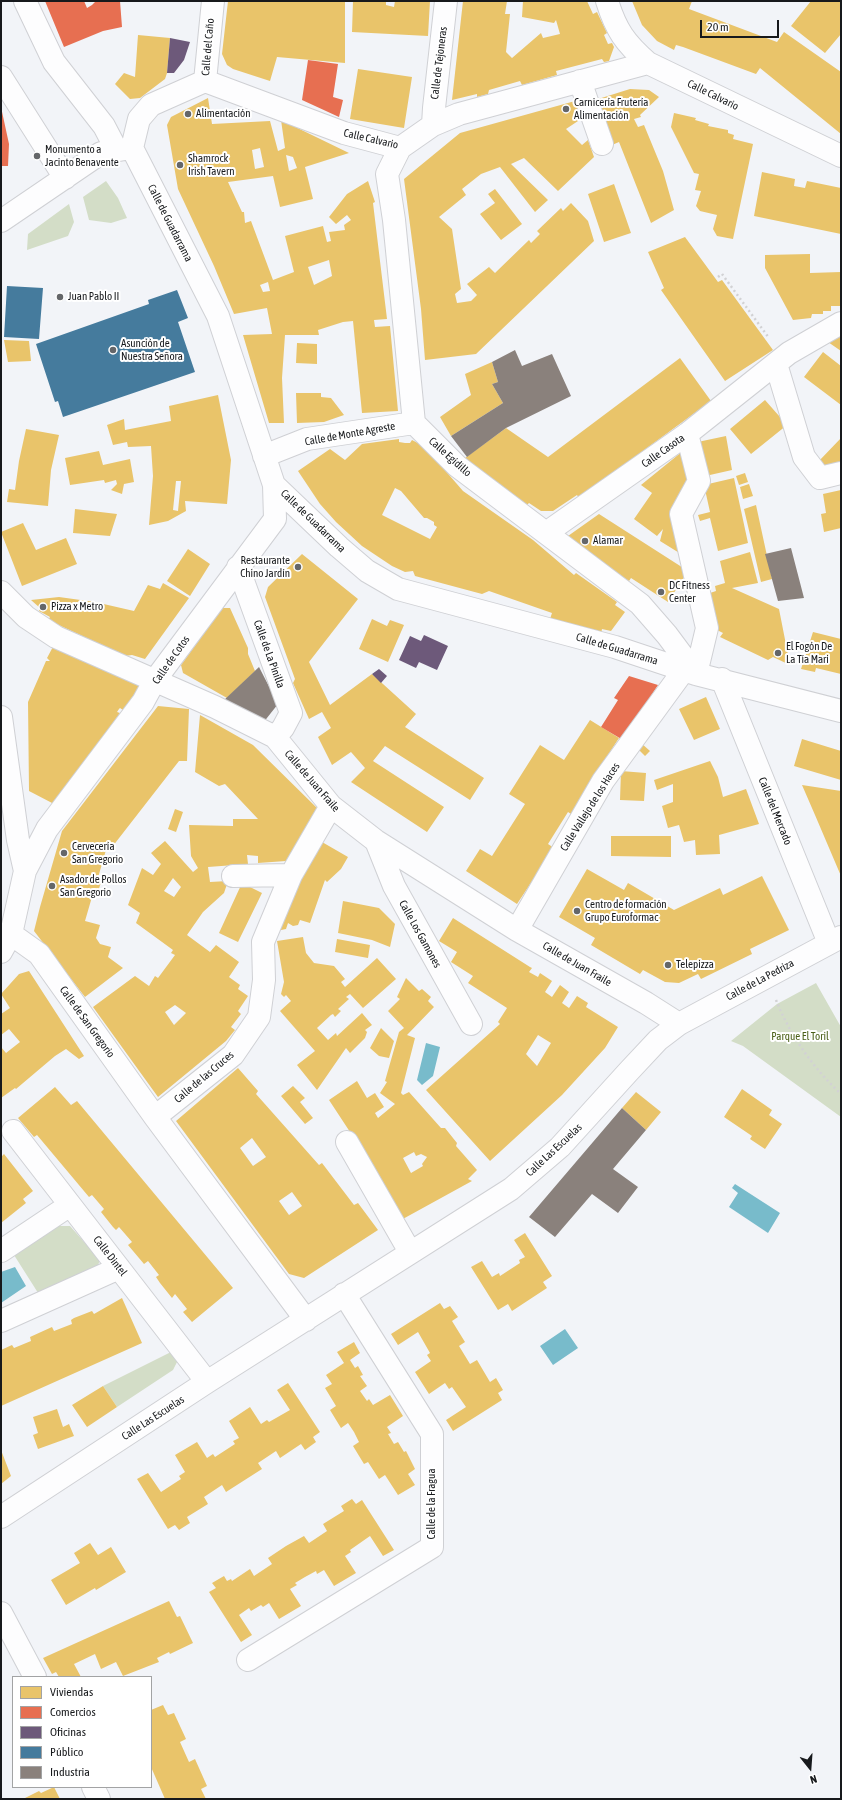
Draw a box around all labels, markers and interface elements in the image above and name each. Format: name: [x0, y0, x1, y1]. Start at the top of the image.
scale bar: [702, 12, 781, 38]
street label: Calle del Caño: [199, 18, 217, 76]
text: 20 m: [707, 20, 729, 34]
street label: Calle de Tejoneras: [428, 26, 450, 100]
street label: Calle Calvario: [685, 77, 741, 113]
place label: Carnicería Frutería Alimentación: [574, 96, 648, 122]
marker: Carnicería Frutería Alimentación: [561, 104, 571, 114]
place label: Alimentación: [196, 107, 250, 121]
marker: Alimentación: [183, 109, 193, 119]
street label: Calle Calvario: [342, 126, 400, 152]
place label: Monumento a Jacinto Benavente: [45, 143, 119, 169]
marker: Monumento a Jacinto Benavente: [32, 151, 42, 161]
place label: Shamrock Irish Tavern: [188, 152, 234, 178]
marker: Shamrock Irish Tavern: [175, 160, 185, 170]
street label: Calle de Guadarrama: [145, 182, 195, 264]
place label: Juan Pablo II: [68, 290, 119, 304]
marker: Juan Pablo II: [55, 292, 65, 302]
place label: Asunción de Nuestra Señora: [121, 337, 183, 363]
marker: Asunción de Nuestra Señora: [108, 345, 118, 355]
street label: Calle de Monte Agreste: [304, 420, 396, 448]
street label: Calle Casota: [639, 431, 687, 471]
street label: Calle Egidillo: [426, 434, 474, 480]
street label: Calle de Guadarrama: [278, 487, 348, 555]
place label: Alamar: [593, 534, 623, 548]
marker: Alamar: [580, 536, 590, 546]
place label: Restaurante Chino Jardín: [240, 554, 290, 580]
marker: Restaurante Chino Jardín: [293, 562, 303, 572]
place label: DC Fitness Center: [669, 579, 710, 605]
marker: DC Fitness Center: [656, 587, 666, 597]
place label: Pizza x Metro: [51, 600, 103, 614]
marker: Pizza x Metro: [38, 602, 48, 612]
street label: Calle de La Pinilla: [251, 618, 287, 690]
street label: Calle de Guadarrama: [574, 630, 660, 668]
street label: Calle de Cotos: [149, 633, 193, 687]
place label: El Fogón De La Tía Mari: [786, 640, 832, 666]
marker: El Fogón De La Tía Mari: [773, 648, 783, 658]
street label: Calle de Juan Fraile: [282, 747, 342, 815]
street label: Calle Vallejo de los Haces: [557, 760, 623, 854]
street label: Calle del Mercado: [755, 775, 795, 847]
place label: Cervecería San Gregorio: [72, 840, 123, 866]
marker: Cervecería San Gregorio: [59, 848, 69, 858]
place label: Asador de Pollos San Gregorio: [60, 873, 126, 899]
marker: Asador de Pollos San Gregorio: [47, 881, 57, 891]
street label: Calle Los Gamones: [396, 898, 444, 970]
place label: Centro de formación Grupo Euroformac: [585, 898, 667, 924]
marker: Centro de formación Grupo Euroformac: [572, 906, 582, 916]
street label: Calle de Juan Fraile: [540, 939, 614, 989]
street label: Calle de La Pedriza: [724, 957, 796, 1003]
place label: Telepizza: [676, 958, 714, 972]
marker: Telepizza: [663, 960, 673, 970]
street label: Calle de San Gregorio: [57, 984, 117, 1060]
park label: Parque El Toril: [771, 1030, 829, 1044]
street label: Calle de las Cruces: [171, 1048, 237, 1106]
street label: Calle Las Escuelas: [523, 1121, 585, 1179]
street label: Calle Dintel: [90, 1233, 130, 1279]
street label: Calle Las Escuelas: [119, 1393, 187, 1443]
street label: Calle de la Fragua: [425, 1468, 439, 1540]
legend: [12, 1676, 152, 1788]
text: Viviendas: [50, 1685, 93, 1699]
text: Comercios: [50, 1705, 96, 1719]
text: Oficinas: [50, 1725, 86, 1739]
text: Público: [50, 1745, 83, 1759]
north arrow: [790, 1748, 830, 1788]
text: Industria: [50, 1765, 90, 1779]
text: N: [809, 1773, 818, 1786]

